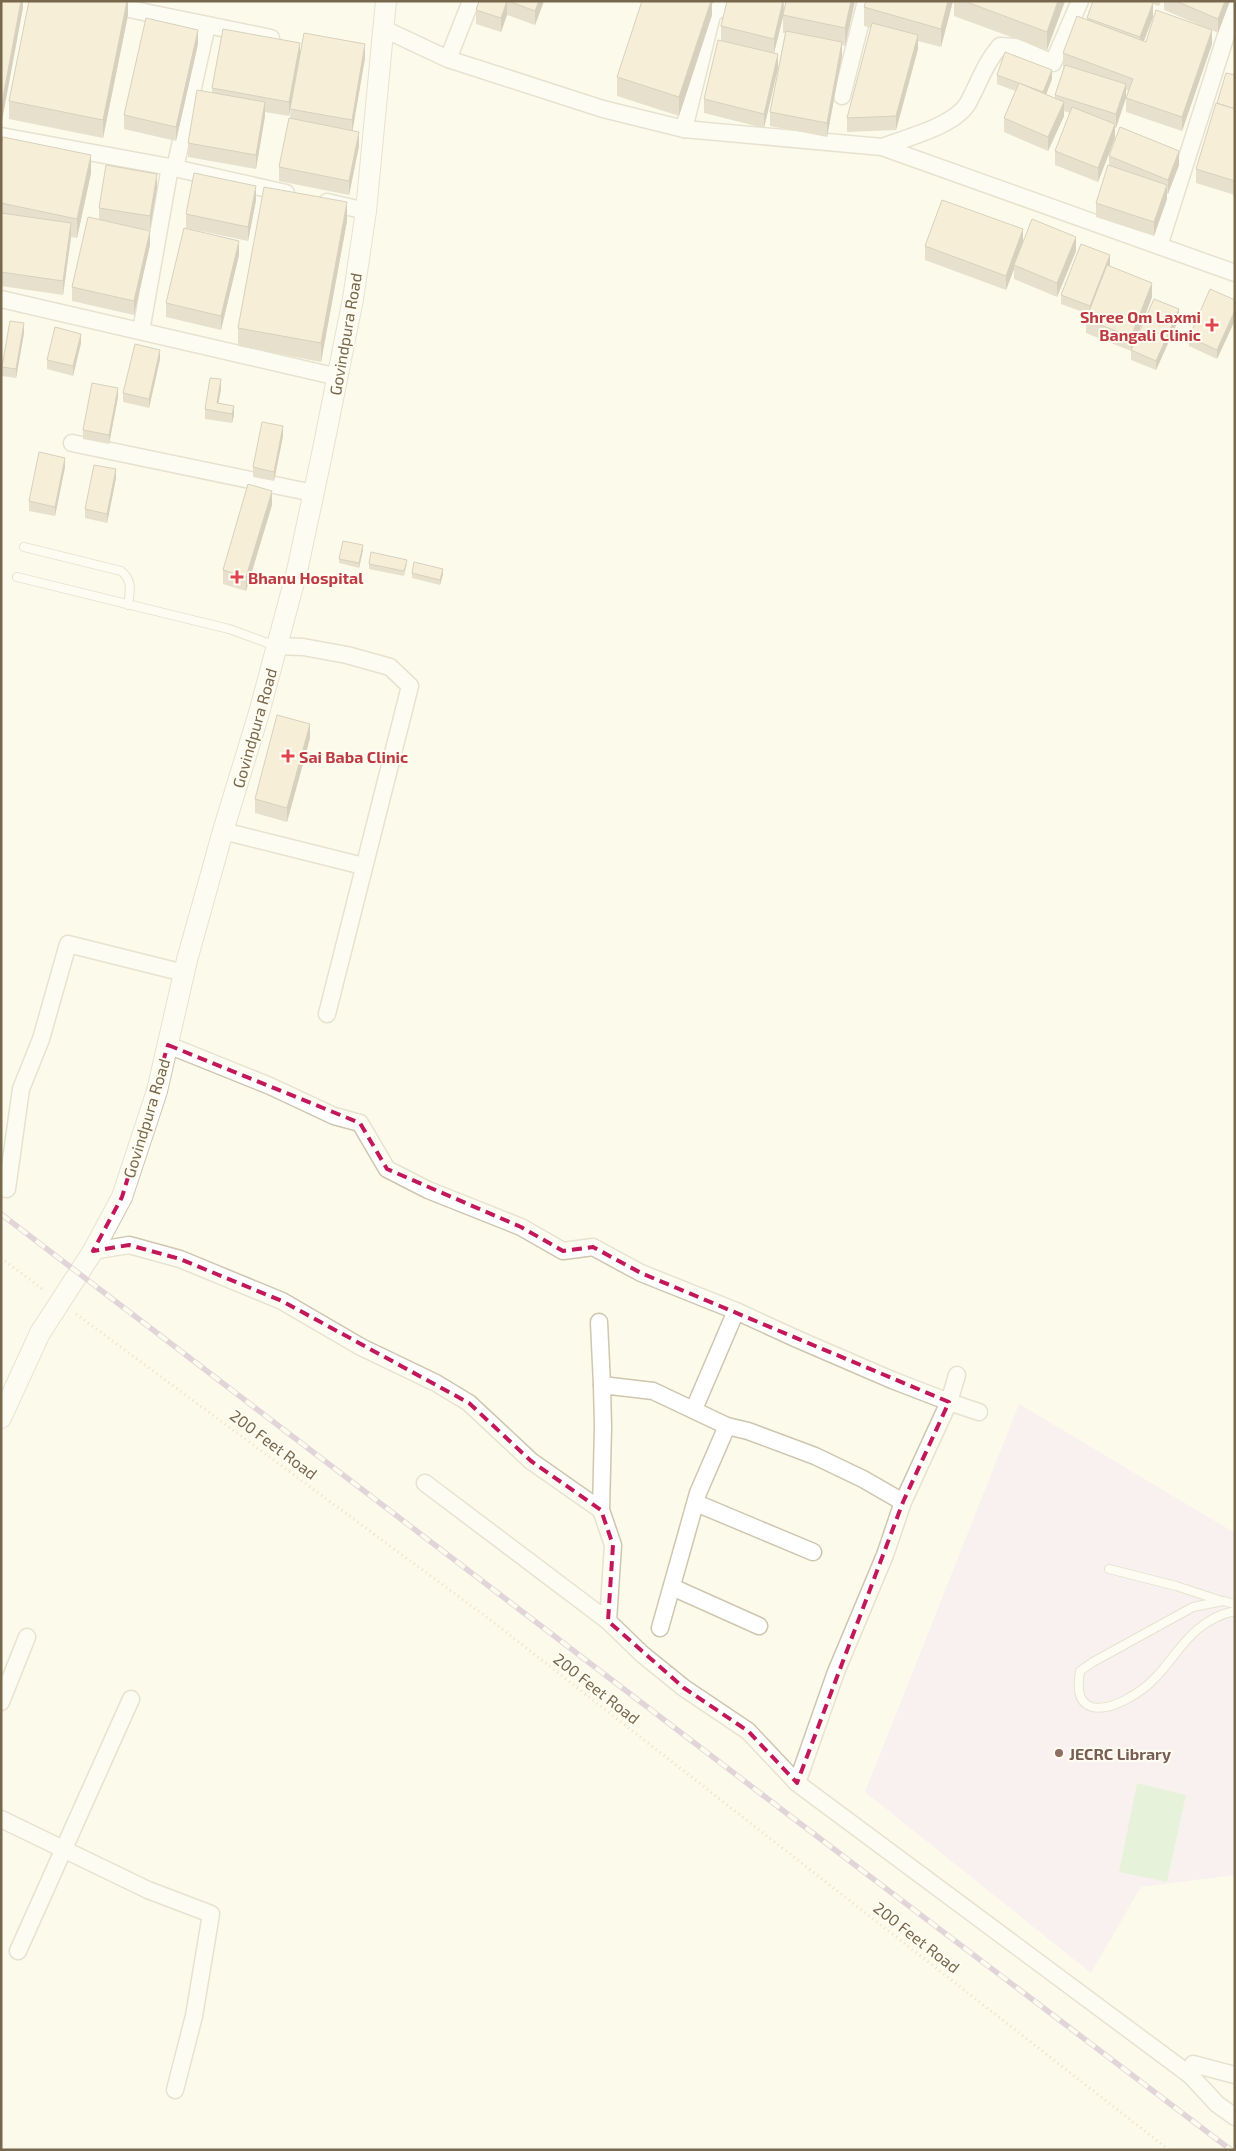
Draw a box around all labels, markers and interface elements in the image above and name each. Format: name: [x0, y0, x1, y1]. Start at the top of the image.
street label: Govindpura Road: [325, 271, 365, 397]
place label: Shree Om Laxmi Bangali Clinic: [1080, 307, 1201, 344]
marker: Shree Om Laxmi Bangali Clinic: [1205, 318, 1219, 332]
place label: Bhanu Hospital: [248, 568, 364, 587]
marker: Bhanu Hospital: [230, 570, 244, 584]
street label: Govindpura Road: [228, 666, 280, 790]
place label: Sai Baba Clinic: [299, 747, 408, 766]
marker: Sai Baba Clinic: [281, 749, 295, 763]
street label: Govindpura Road: [119, 1056, 173, 1180]
street label: 200 Feet Road: [227, 1405, 321, 1483]
street label: 200 Feet Road: [550, 1649, 644, 1727]
place label: JECRC Library: [1069, 1744, 1171, 1764]
marker: JECRC Library: [1053, 1747, 1065, 1759]
street label: 200 Feet Road: [870, 1898, 964, 1976]

